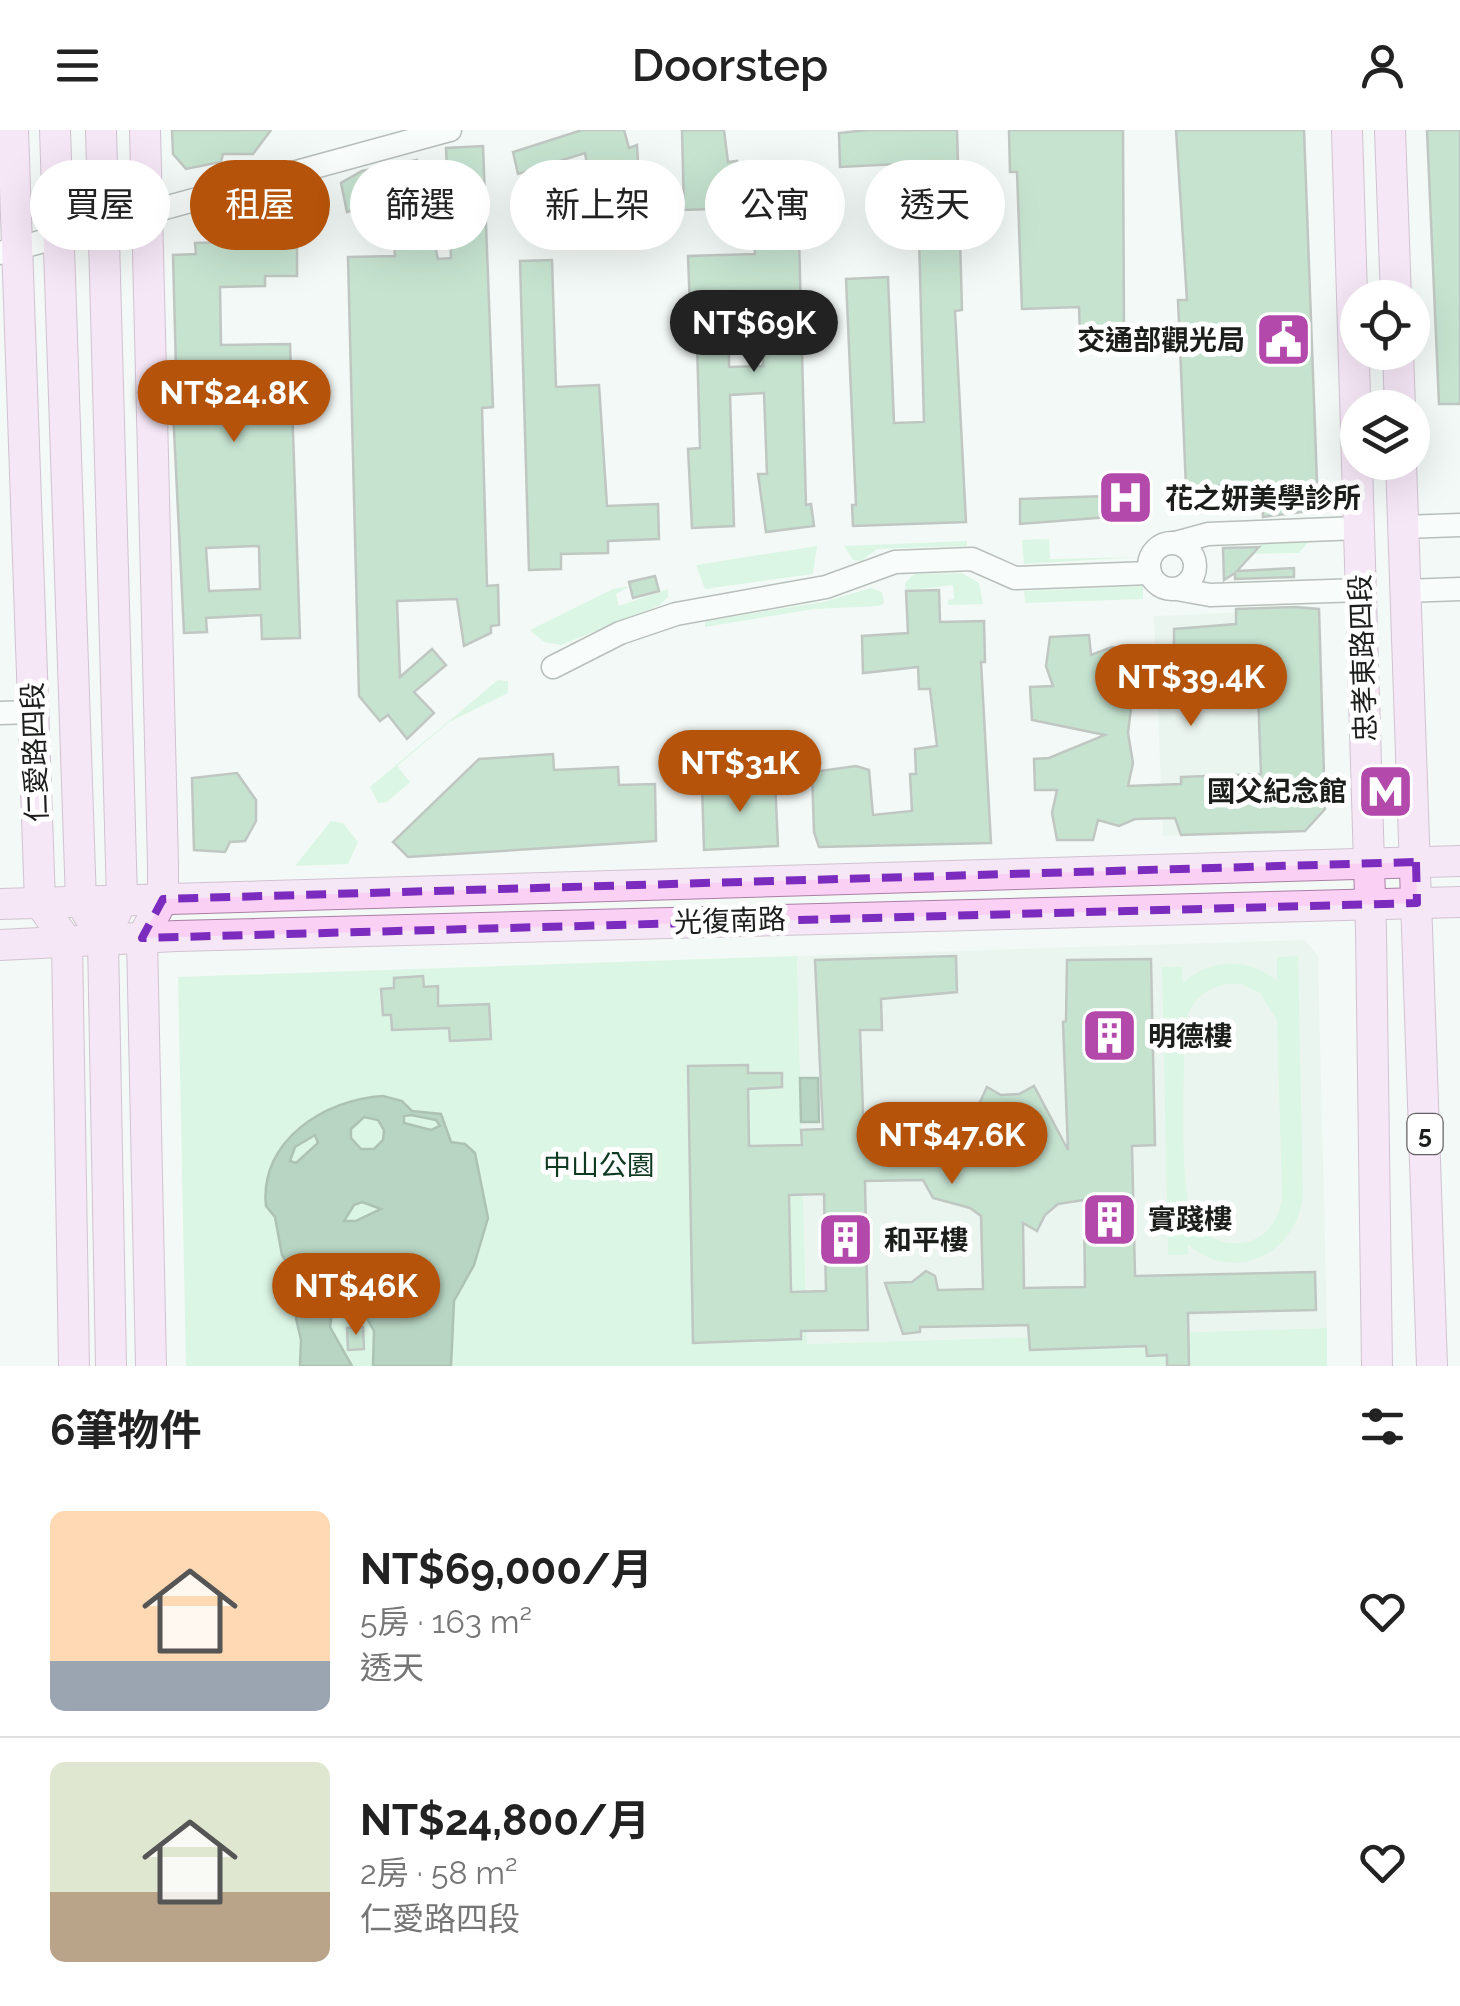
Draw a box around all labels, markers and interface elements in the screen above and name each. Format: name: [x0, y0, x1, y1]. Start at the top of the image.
icon: menu: [50, 38, 105, 93]
icon: person: [1355, 38, 1410, 93]
text: Doorstep: [632, 39, 828, 92]
chip: 買屋: [30, 160, 170, 250]
chip: 租屋: [190, 160, 330, 250]
chip: 篩選: [350, 160, 490, 250]
chip: 新上架: [510, 160, 685, 250]
chip: 公寓: [705, 160, 845, 250]
chip: 透天: [865, 160, 1005, 250]
map controls: [1340, 280, 1430, 480]
button: locate: [1340, 280, 1430, 370]
pin: NT$69K: [673, 290, 835, 375]
text: NT$69K: [692, 304, 816, 341]
public building icon: 交通部觀光局: [1254, 310, 1314, 370]
place label: 交通部觀光局: [1077, 324, 1245, 357]
pin: NT$24.8K: [131, 360, 337, 445]
text: NT$24.8K: [160, 374, 308, 411]
button: layers: [1340, 390, 1430, 480]
hospital icon: 花之妍美學診所: [1096, 468, 1156, 528]
place label: 花之妍美學診所: [1165, 482, 1361, 515]
street label: 忠孝東路四段: [1344, 573, 1382, 743]
pin: NT$39.4K: [1088, 644, 1294, 729]
text: NT$39.4K: [1117, 658, 1265, 695]
street label: 仁愛路四段: [16, 681, 54, 823]
pin: NT$31K: [659, 730, 821, 815]
text: NT$31K: [680, 744, 800, 781]
metro station icon: 國父紀念館: [1356, 761, 1416, 821]
place label: 國父紀念館: [1207, 775, 1347, 808]
street label: 光復南路: [673, 903, 787, 939]
building icon: 明德樓: [1079, 1006, 1139, 1066]
place label: 明德樓: [1148, 1020, 1232, 1053]
pin: NT$47.6K: [849, 1102, 1055, 1187]
road number: 5: [1408, 1114, 1442, 1154]
text: NT$47.6K: [879, 1116, 1026, 1153]
park label: 中山公園: [543, 1149, 655, 1182]
building icon: 實踐樓: [1079, 1189, 1139, 1249]
place label: 實踐樓: [1148, 1203, 1232, 1236]
building icon: 和平樓: [815, 1210, 875, 1270]
place label: 和平樓: [884, 1224, 968, 1257]
pin: NT$46K: [275, 1253, 437, 1338]
text: NT$46K: [294, 1267, 418, 1304]
icon: filters: [1355, 1399, 1410, 1454]
text: 6筆物件: [50, 1406, 202, 1455]
text: NT$69,000/月: [360, 1545, 653, 1594]
icon: home: [130, 1551, 250, 1671]
icon: heart: [1355, 1584, 1410, 1639]
text: 5房 · 163 m²: [360, 1603, 532, 1640]
text: 透天: [360, 1649, 424, 1686]
text: NT$24,800/月: [360, 1796, 650, 1845]
icon: home: [130, 1802, 250, 1922]
icon: heart: [1355, 1835, 1410, 1890]
text: 2房 · 58 m²: [360, 1854, 517, 1891]
text: 仁愛路四段: [360, 1900, 520, 1937]

